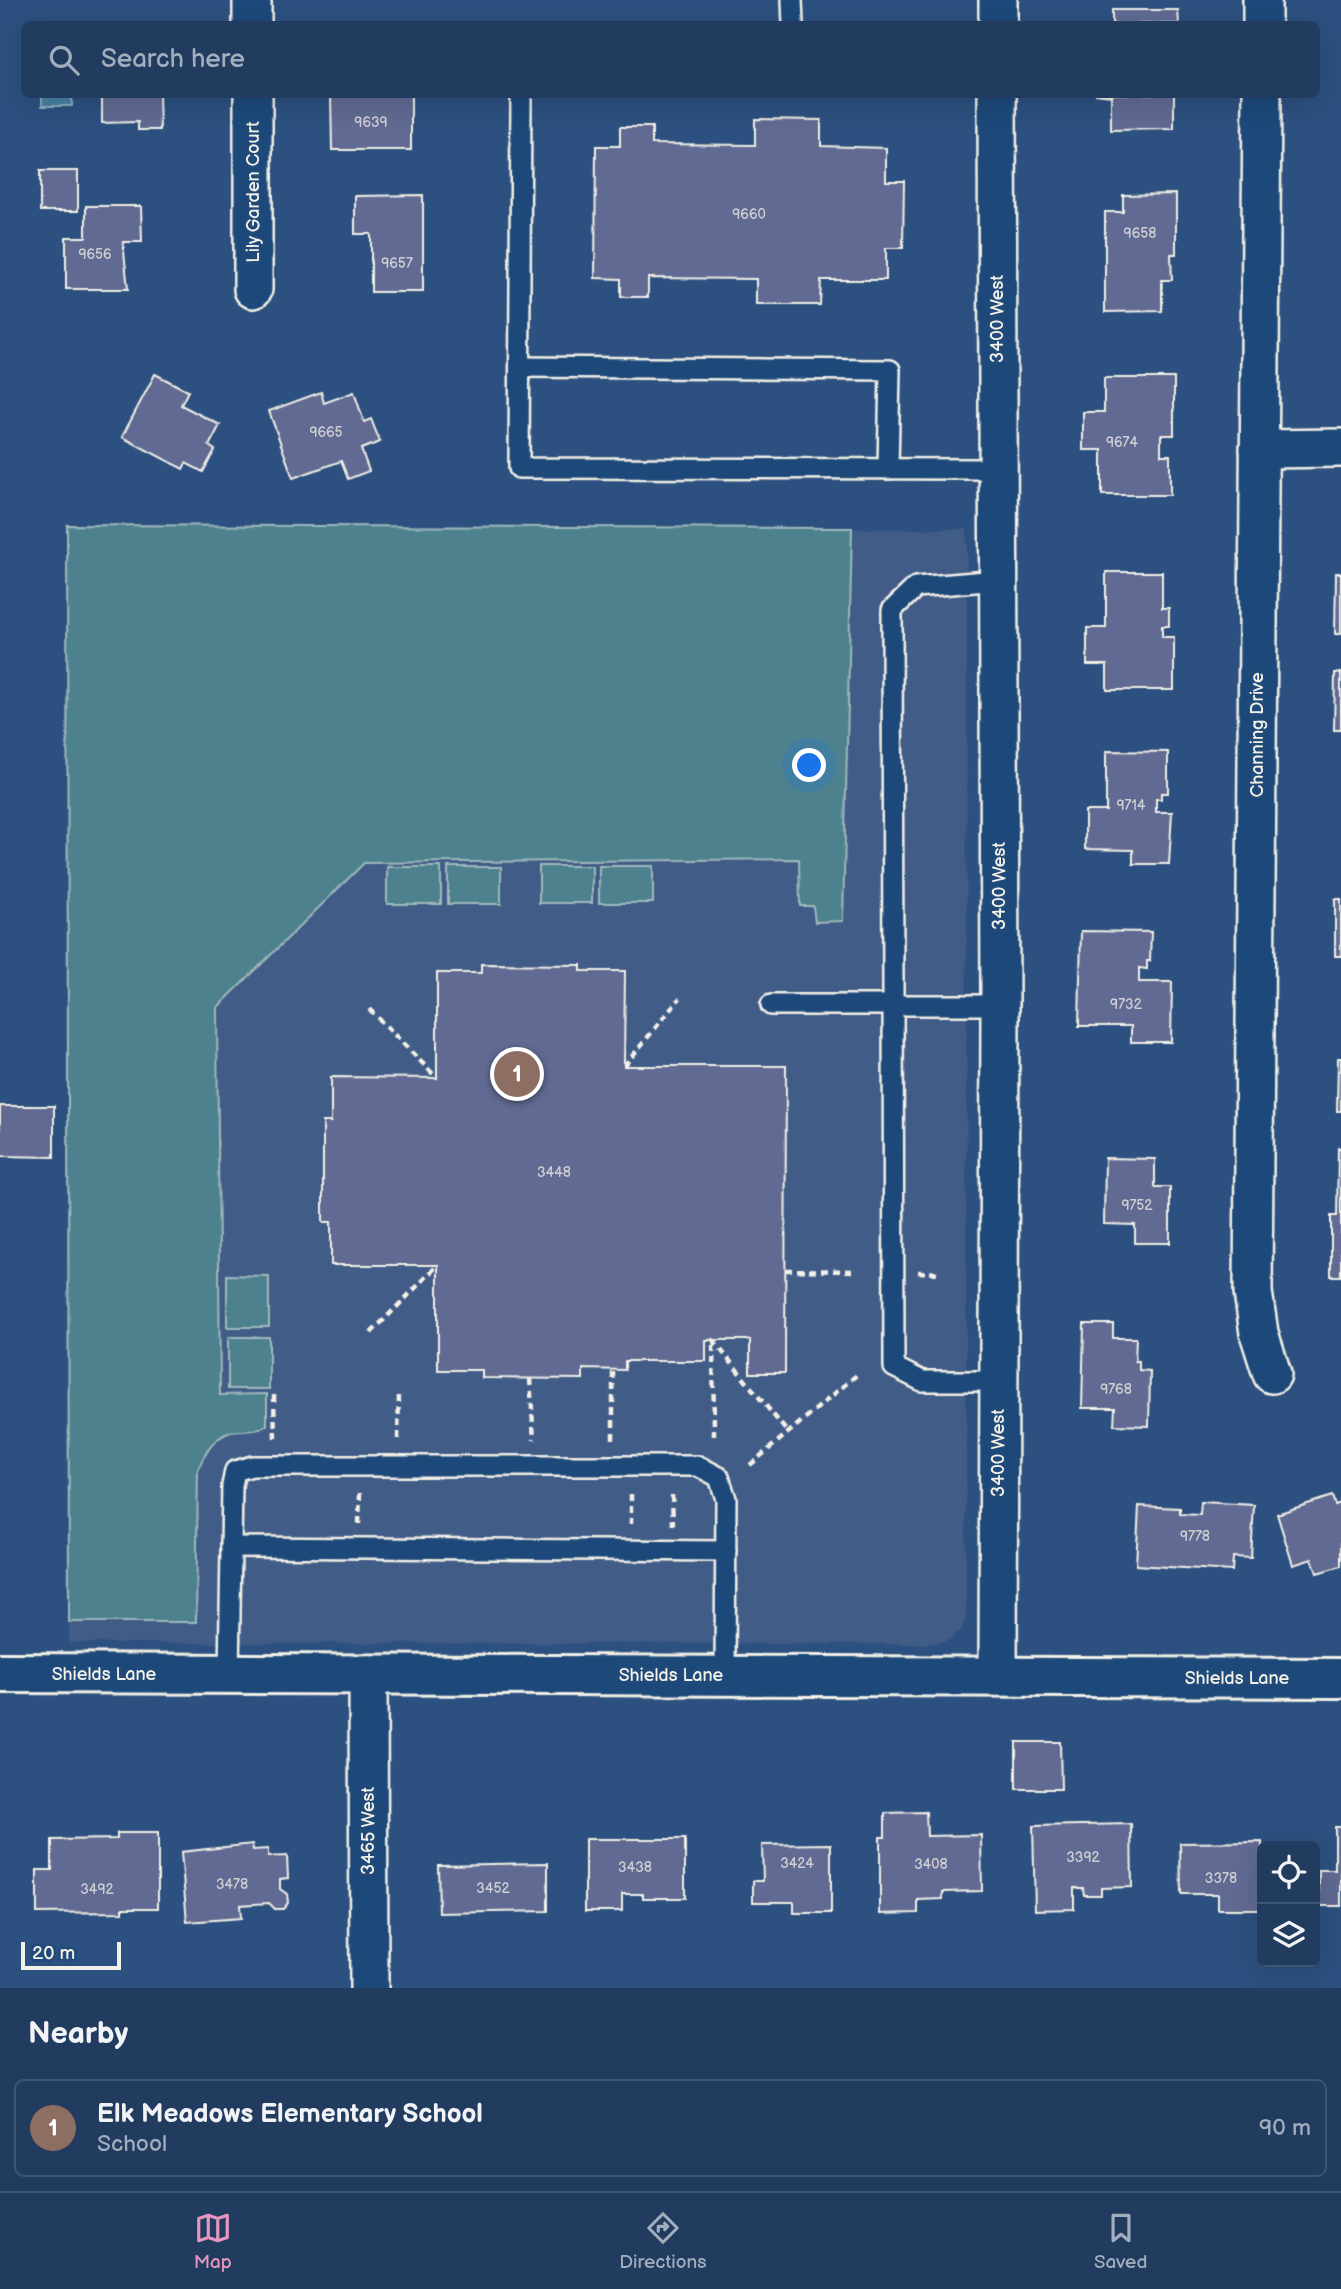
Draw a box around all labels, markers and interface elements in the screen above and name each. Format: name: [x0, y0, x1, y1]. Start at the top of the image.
search box: [21, 21, 1320, 98]
icon: search: [45, 41, 83, 79]
text: Search here: [101, 44, 245, 75]
house number: 9639: [354, 114, 388, 131]
street label: Lily Garden Court: [243, 121, 264, 263]
house number: 9660: [732, 206, 766, 223]
house number: 9658: [1124, 225, 1156, 242]
house number: 9656: [78, 246, 112, 263]
house number: 9657: [381, 255, 413, 272]
street label: 3400 West: [987, 275, 1008, 363]
house number: 9665: [309, 424, 343, 441]
house number: 9674: [1106, 434, 1138, 451]
street label: Channing Drive: [1247, 672, 1268, 798]
your location: [792, 748, 826, 782]
house number: 9714: [1117, 797, 1146, 814]
street label: 3400 West: [989, 842, 1010, 930]
house number: 9732: [1110, 996, 1143, 1013]
pin: 1: [494, 1048, 540, 1100]
house number: 3448: [537, 1164, 571, 1181]
house number: 9752: [1121, 1197, 1153, 1214]
house number: 9768: [1100, 1381, 1132, 1398]
street label: 3400 West: [988, 1409, 1009, 1497]
house number: 9778: [1180, 1528, 1210, 1545]
street label: Shields Lane: [52, 1664, 157, 1685]
street label: Shields Lane: [619, 1665, 724, 1686]
street label: Shields Lane: [1185, 1668, 1290, 1689]
street label: 3465 West: [358, 1787, 379, 1875]
map controls: [1257, 1841, 1320, 1967]
button: locate: [1257, 1841, 1320, 1904]
house number: 3392: [1066, 1849, 1101, 1866]
house number: 3424: [780, 1855, 814, 1872]
house number: 3408: [914, 1856, 948, 1873]
house number: 3438: [618, 1859, 652, 1876]
house number: 3378: [1205, 1870, 1237, 1887]
house number: 3478: [216, 1876, 248, 1893]
house number: 3452: [476, 1880, 510, 1897]
house number: 3492: [80, 1881, 114, 1898]
button: layers: [1257, 1904, 1320, 1967]
scale bar: [21, 1939, 121, 1971]
text: 20 m: [32, 1942, 75, 1965]
text: Nearby: [28, 2016, 128, 2052]
text: Elk Meadows Elementary School: [97, 2099, 483, 2130]
text: 1: [48, 2114, 58, 2142]
text: 90 m: [1259, 2114, 1311, 2142]
text: School: [97, 2130, 167, 2158]
tab: Map: [194, 2209, 232, 2274]
tab: Directions: [619, 2209, 707, 2274]
tab: Saved: [1094, 2209, 1147, 2274]

